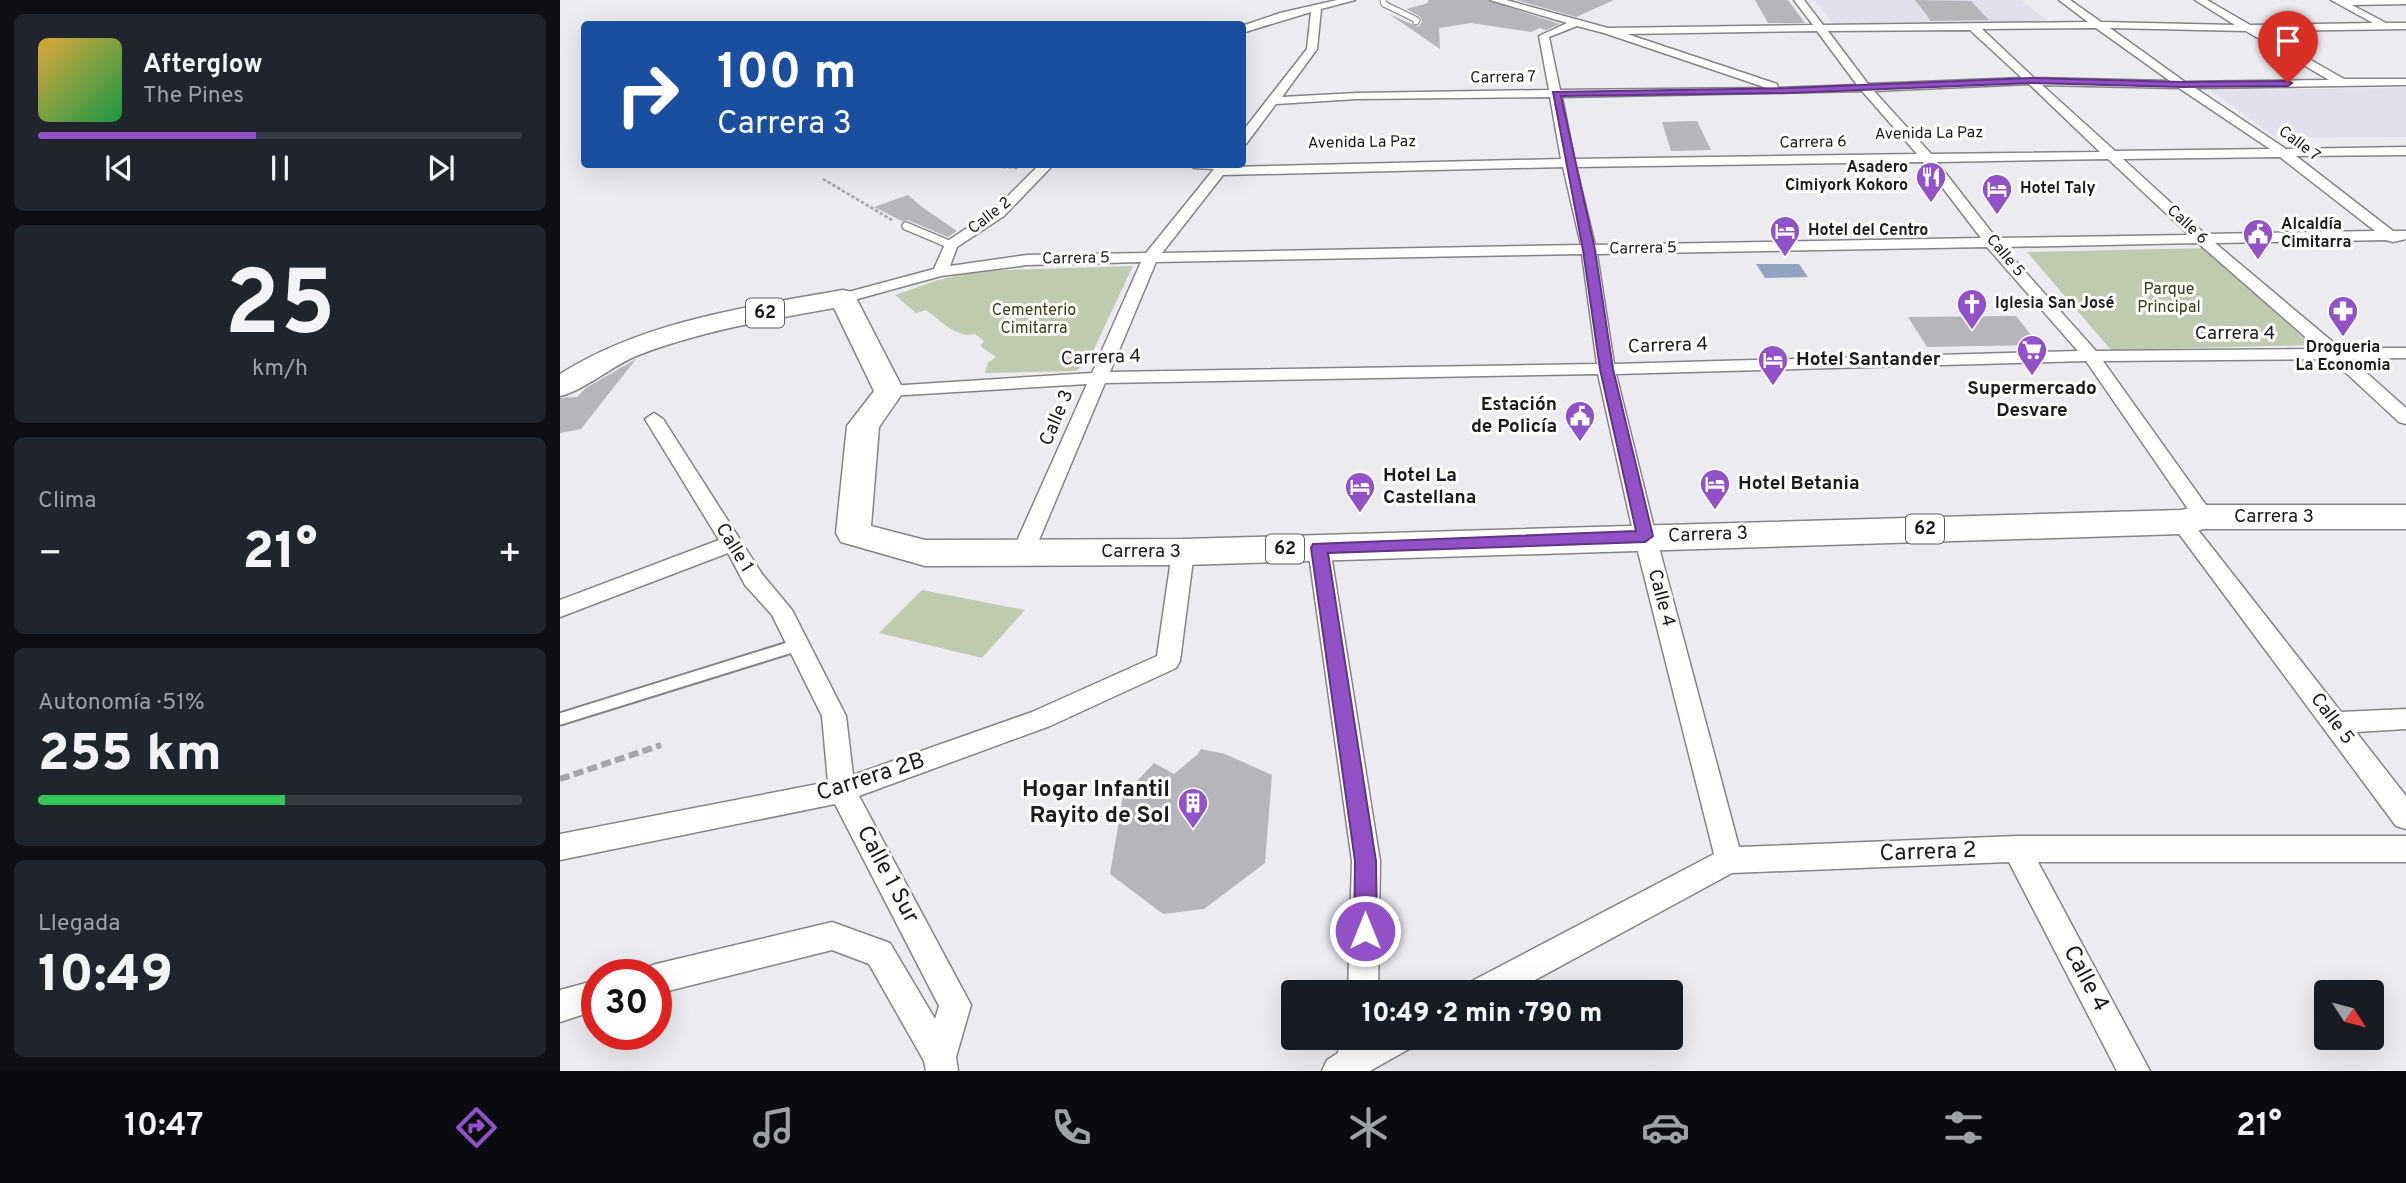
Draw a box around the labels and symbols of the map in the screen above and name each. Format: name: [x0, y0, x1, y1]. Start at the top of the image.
pin: [2258, 11, 2318, 83]
street label: Carrera 7: [1470, 67, 1536, 89]
street label: Calle 7: [2274, 122, 2324, 166]
street label: Avenida La Paz: [1875, 123, 1983, 145]
street label: Avenida La Paz: [1308, 132, 1416, 154]
street label: Carrera 6: [1779, 132, 1847, 154]
place label: Asadero Cimiyork Kokoro: [1785, 158, 1908, 196]
restaurant icon: Asadero Cimiyork Kokoro: [1914, 160, 1948, 204]
hotel icon: Hotel Taly: [1980, 172, 2014, 216]
place label: Hotel Taly: [2020, 179, 2096, 199]
street label: Calle 2: [964, 193, 1016, 239]
street label: Calle 6: [2162, 201, 2212, 249]
hotel icon: Hotel del Centro: [1768, 214, 1802, 258]
place label: Alcaldía Cimitarra: [2281, 215, 2351, 253]
public building icon: Alcaldía Cimitarra: [2241, 217, 2275, 261]
place label: Hotel del Centro: [1808, 221, 1928, 241]
street label: Calle 5: [1981, 231, 2029, 281]
street label: Carrera 5: [1609, 238, 1677, 260]
street label: Carrera 5: [1042, 248, 1110, 270]
park label: Parque Principal: [2137, 280, 2201, 318]
church icon: Iglesia San José: [1955, 287, 1989, 331]
place label: Iglesia San José: [1995, 294, 2115, 314]
pharmacy icon: Drogueria La Economia: [2326, 294, 2360, 338]
road number: 62: [746, 298, 784, 328]
park label: Cementerio Cimitarra: [992, 301, 1076, 339]
street label: Carrera 4: [2195, 322, 2275, 346]
street label: Carrera 4: [1627, 333, 1709, 359]
supermarket icon: Supermercado Desvare: [2015, 333, 2049, 377]
place label: Drogueria La Economia: [2296, 338, 2390, 376]
hotel icon: Hotel Santander: [1756, 343, 1790, 387]
street label: Carrera 4: [1060, 345, 1142, 371]
place label: Hotel Santander: [1796, 348, 1941, 372]
place label: Supermercado Desvare: [1967, 377, 2097, 423]
street label: Calle 3: [1035, 386, 1079, 450]
place label: Estación de Policía: [1471, 393, 1557, 439]
public building icon: Estación de Policía: [1563, 399, 1597, 443]
place label: Hotel La Castellana: [1383, 464, 1476, 510]
hotel icon: Hotel Betania: [1698, 467, 1732, 511]
hotel icon: Hotel La Castellana: [1343, 470, 1377, 514]
place label: Hotel Betania: [1738, 472, 1860, 496]
street label: Carrera 3: [2234, 505, 2314, 529]
road number: 62: [1906, 514, 1944, 544]
street label: Calle 1: [710, 519, 758, 577]
street label: Carrera 3: [1668, 522, 1748, 548]
road number: 62: [1266, 534, 1304, 564]
street label: Carrera 3: [1101, 540, 1181, 564]
street label: Calle 4: [1642, 567, 1680, 629]
street label: Calle 5: [2305, 688, 2359, 750]
street label: Carrera 2B: [813, 747, 929, 809]
place label: Hogar Infantil Rayito de Sol: [1022, 776, 1170, 831]
building icon: Hogar Infantil Rayito de Sol: [1176, 786, 1210, 830]
street label: Calle 1 Sur: [849, 821, 925, 929]
street label: Carrera 2: [1879, 837, 1977, 869]
position arrow: [1328, 894, 1402, 968]
street label: Calle 4: [2056, 941, 2114, 1017]
speed limit sign: 30: [581, 959, 672, 1050]
north arrow: [2314, 980, 2384, 1050]

